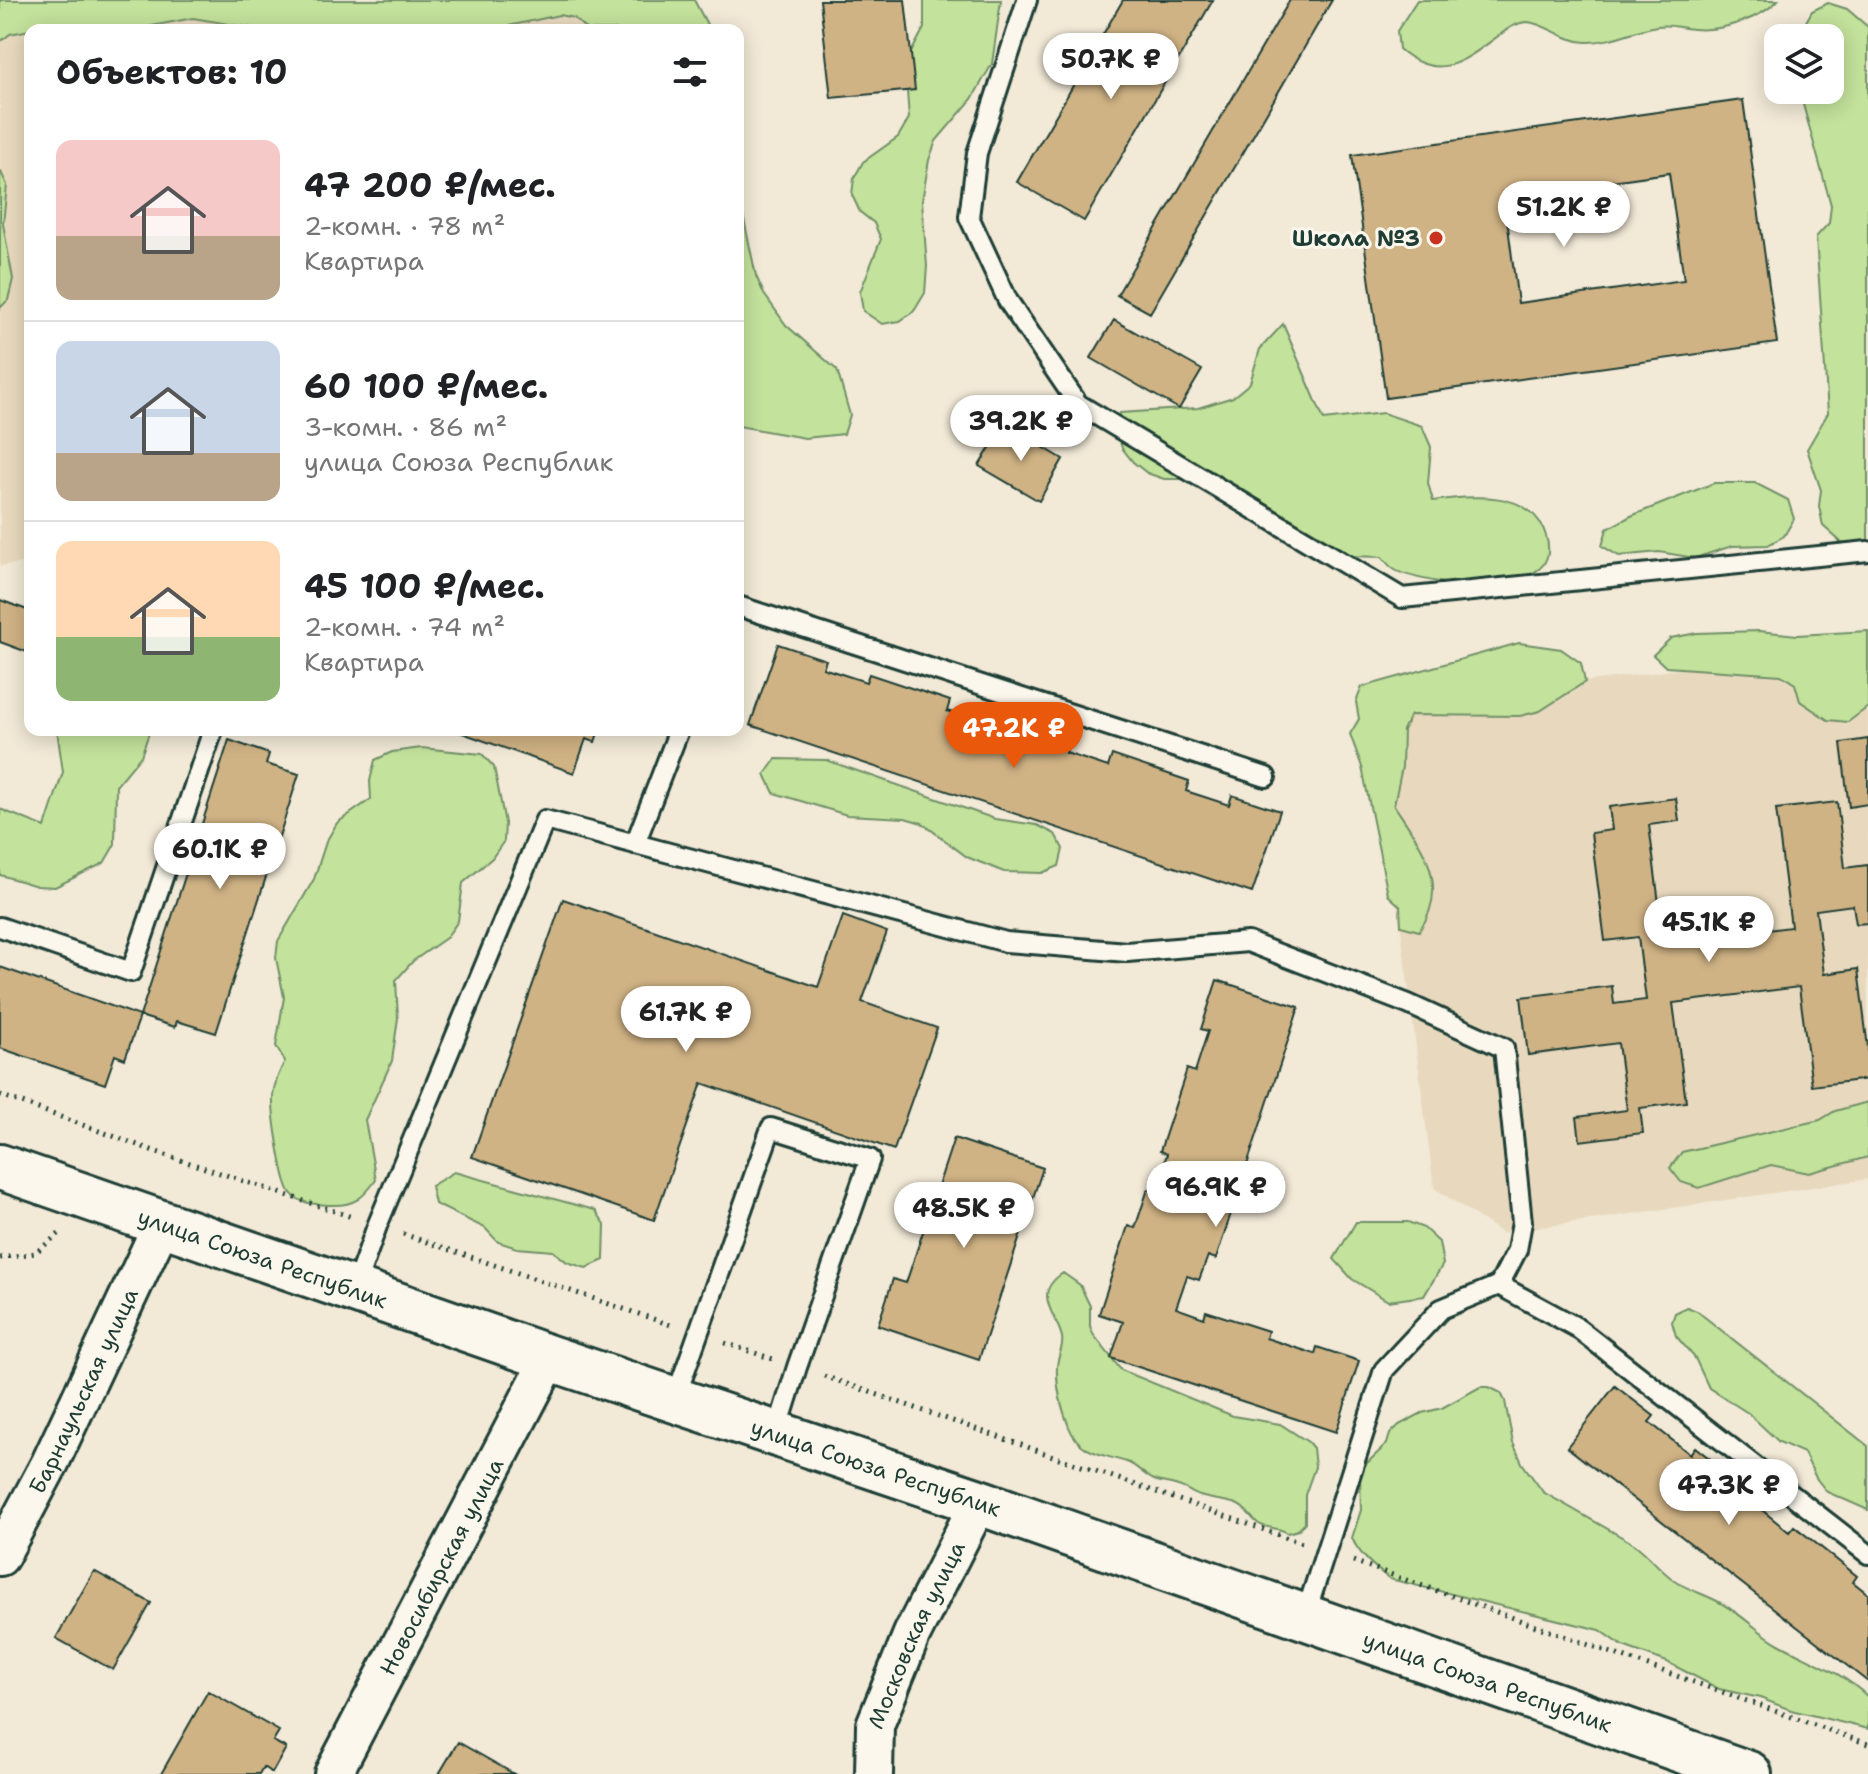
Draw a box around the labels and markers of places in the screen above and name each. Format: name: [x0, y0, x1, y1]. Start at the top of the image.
pin: 50.7K ₽: [1037, 33, 1185, 101]
pin: 51.2K ₽: [1490, 181, 1638, 249]
place label: Школа №3: [1292, 224, 1420, 253]
marker: Школа №3: [1427, 229, 1445, 247]
pin: 39.2K ₽: [947, 395, 1095, 463]
pin: 47.2K ₽: [940, 702, 1088, 770]
pin: 60.1K ₽: [146, 823, 294, 891]
pin: 45.1K ₽: [1635, 896, 1783, 964]
pin: 61.7K ₽: [612, 986, 760, 1054]
pin: 96.9K ₽: [1142, 1161, 1290, 1229]
pin: 48.5K ₽: [890, 1182, 1038, 1250]
pin: 47.3K ₽: [1655, 1459, 1803, 1527]

